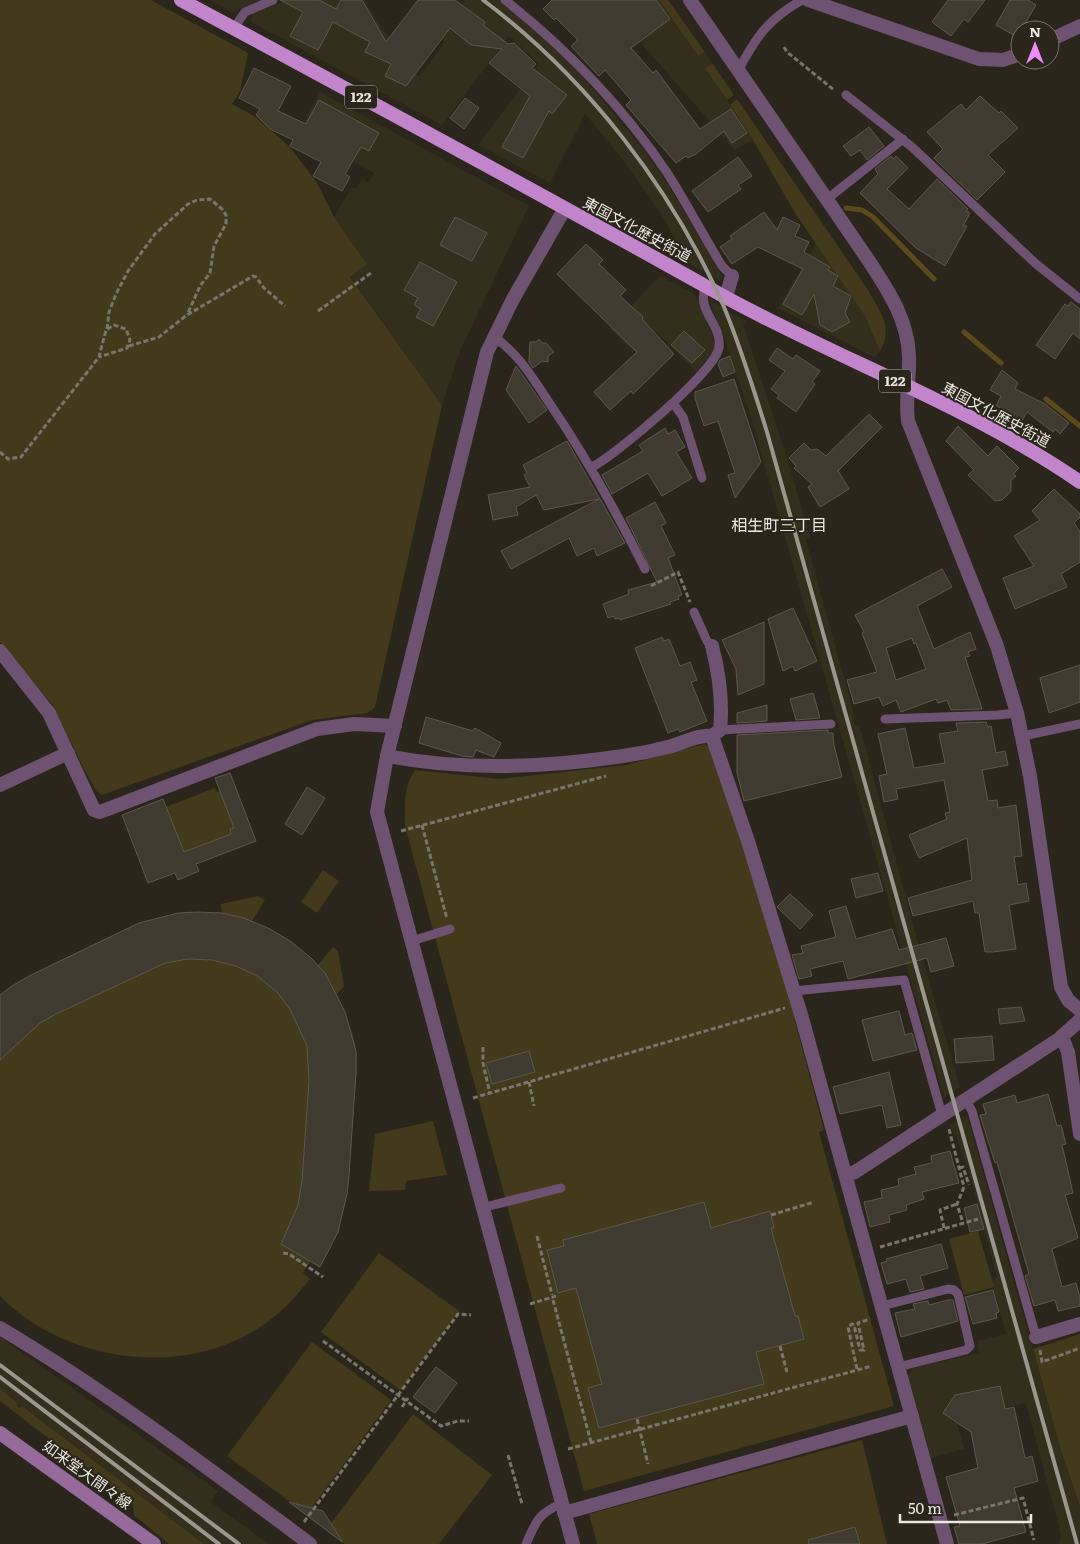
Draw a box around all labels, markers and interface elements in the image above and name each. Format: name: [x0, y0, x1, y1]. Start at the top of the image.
north arrow: [1010, 20, 1060, 70]
text: N: [1029, 21, 1041, 41]
road number: 122: [345, 85, 377, 108]
street label: 東国文化歴史街道: [579, 190, 696, 267]
road number: 122: [879, 370, 911, 392]
street label: 東国文化歴史街道: [938, 375, 1055, 452]
district label: 相生町三丁目: [731, 512, 827, 536]
street label: 如来堂大間々線: [39, 1434, 137, 1514]
scale bar: [900, 1492, 1031, 1524]
text: 50 m: [908, 1496, 942, 1519]

